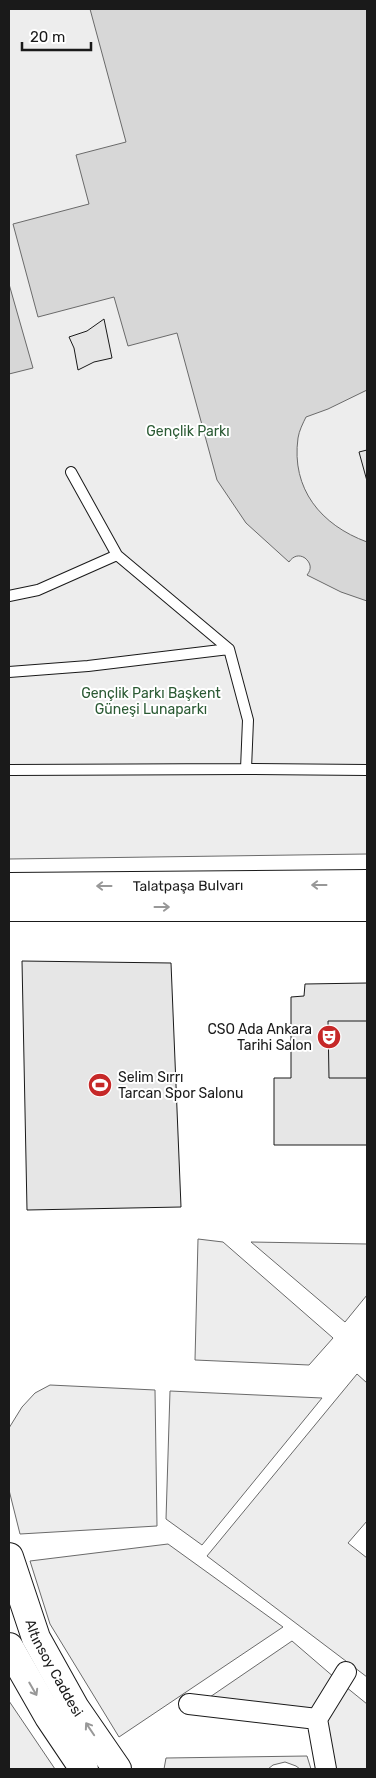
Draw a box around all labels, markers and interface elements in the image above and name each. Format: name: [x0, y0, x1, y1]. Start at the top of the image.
scale bar: [22, 20, 91, 52]
text: 20 m: [30, 28, 65, 46]
park label: Gençlik Parkı: [146, 423, 230, 440]
park label: Gençlik Parkı Başkent Güneşi Lunaparkı: [81, 685, 221, 718]
street label: Talatpaşa Bulvarı: [133, 877, 243, 894]
one-way arrow: [311, 880, 327, 890]
one-way arrow: [96, 882, 112, 891]
one-way arrow: [154, 902, 170, 912]
place label: CSO Ada Ankara Tarihi Salon: [207, 1021, 312, 1054]
theatre icon: CSO Ada Ankara Tarihi Salon: [316, 1024, 342, 1050]
place label: Selim Sırrı Tarcan Spor Salonu: [118, 1069, 243, 1102]
sports icon: Selim Sırrı Tarcan Spor Salonu: [87, 1072, 113, 1098]
street label: Altınsoy Caddesi: [22, 1617, 87, 1720]
one-way arrow: [28, 1681, 38, 1696]
one-way arrow: [85, 1722, 95, 1736]

